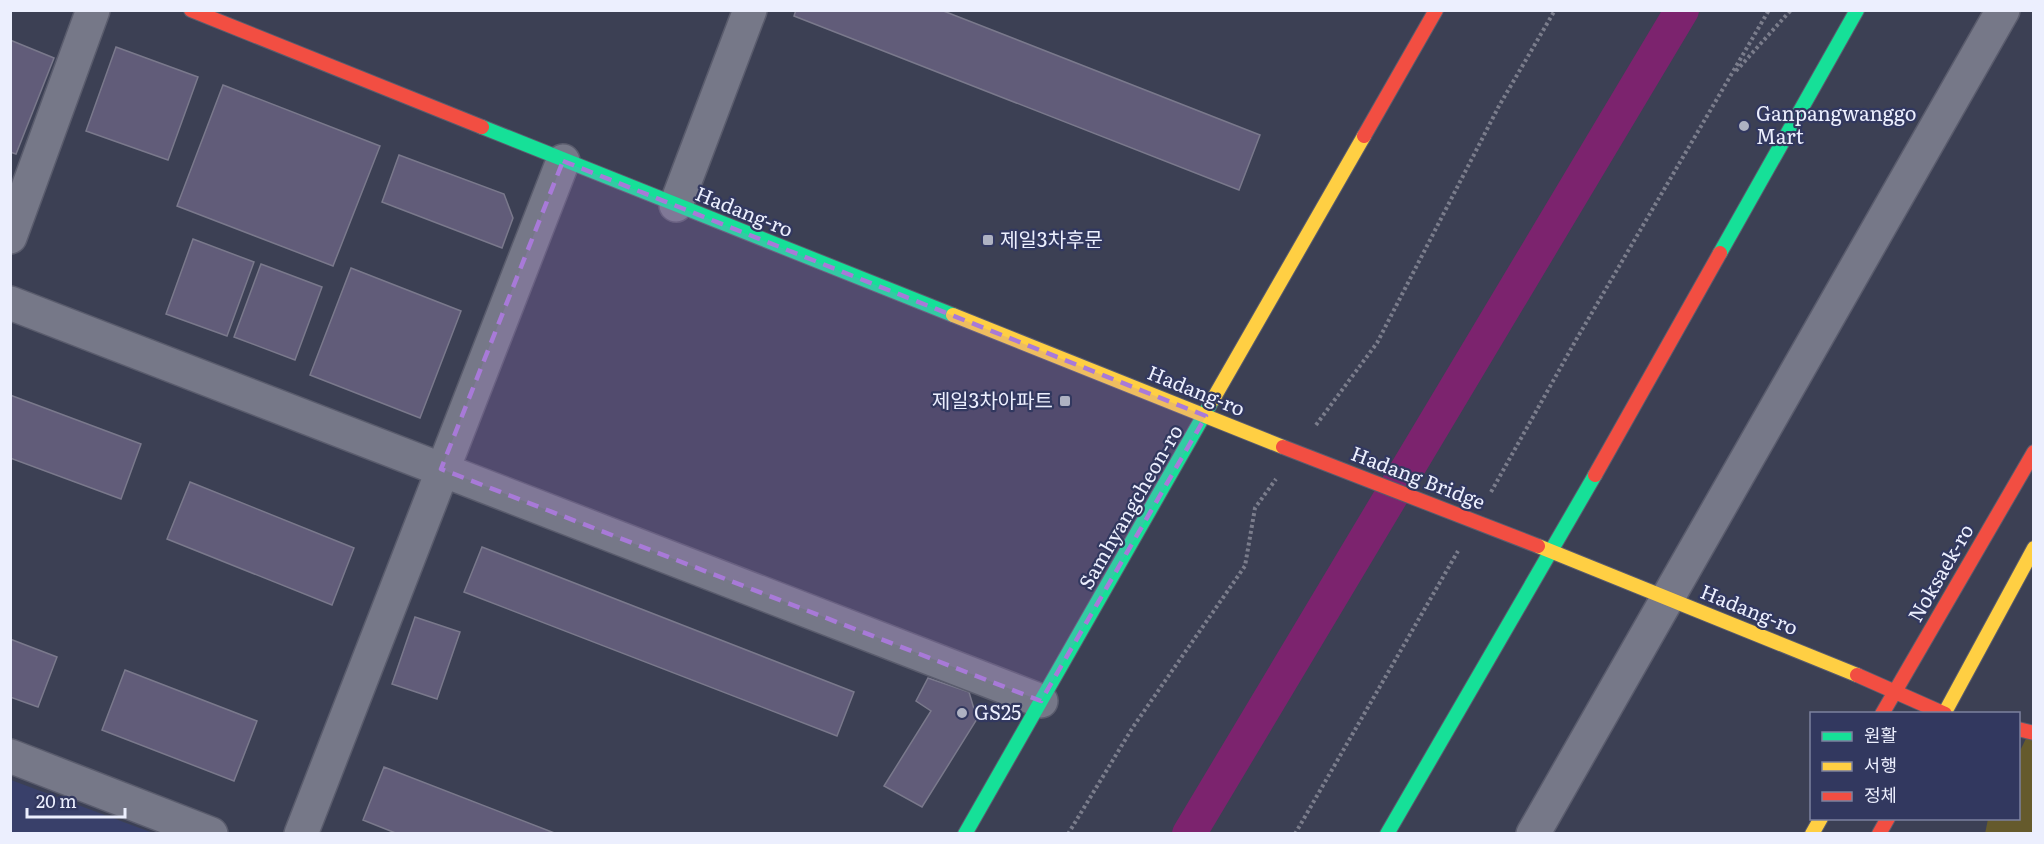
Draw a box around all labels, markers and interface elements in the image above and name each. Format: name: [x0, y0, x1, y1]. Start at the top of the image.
place label: Ganpangwanggo Mart: [1756, 97, 1916, 150]
marker: Ganpangwanggo Mart: [1737, 119, 1751, 133]
street label: Hadang-ro: [692, 177, 798, 243]
place label: 제일3차후문: [1000, 223, 1103, 253]
marker: 제일3차후문: [981, 233, 995, 247]
street label: Hadang-ro: [1144, 356, 1250, 422]
place label: 제일3차아파트: [932, 384, 1053, 414]
marker: 제일3차아파트: [1058, 394, 1072, 408]
street label: Samhyangcheon-ro: [1070, 418, 1189, 594]
street label: Hadang Bridge: [1347, 437, 1490, 515]
street label: Noksaek-ro: [1899, 517, 1979, 627]
street label: Hadang-ro: [1697, 575, 1803, 641]
place label: GS25: [974, 696, 1021, 726]
marker: GS25: [955, 706, 969, 720]
legend: [1810, 712, 2020, 820]
text: 원활: [1864, 721, 1897, 748]
text: 서행: [1864, 751, 1897, 778]
scale bar: [27, 781, 124, 819]
text: 정체: [1864, 781, 1897, 808]
text: 20 m: [36, 787, 77, 814]

